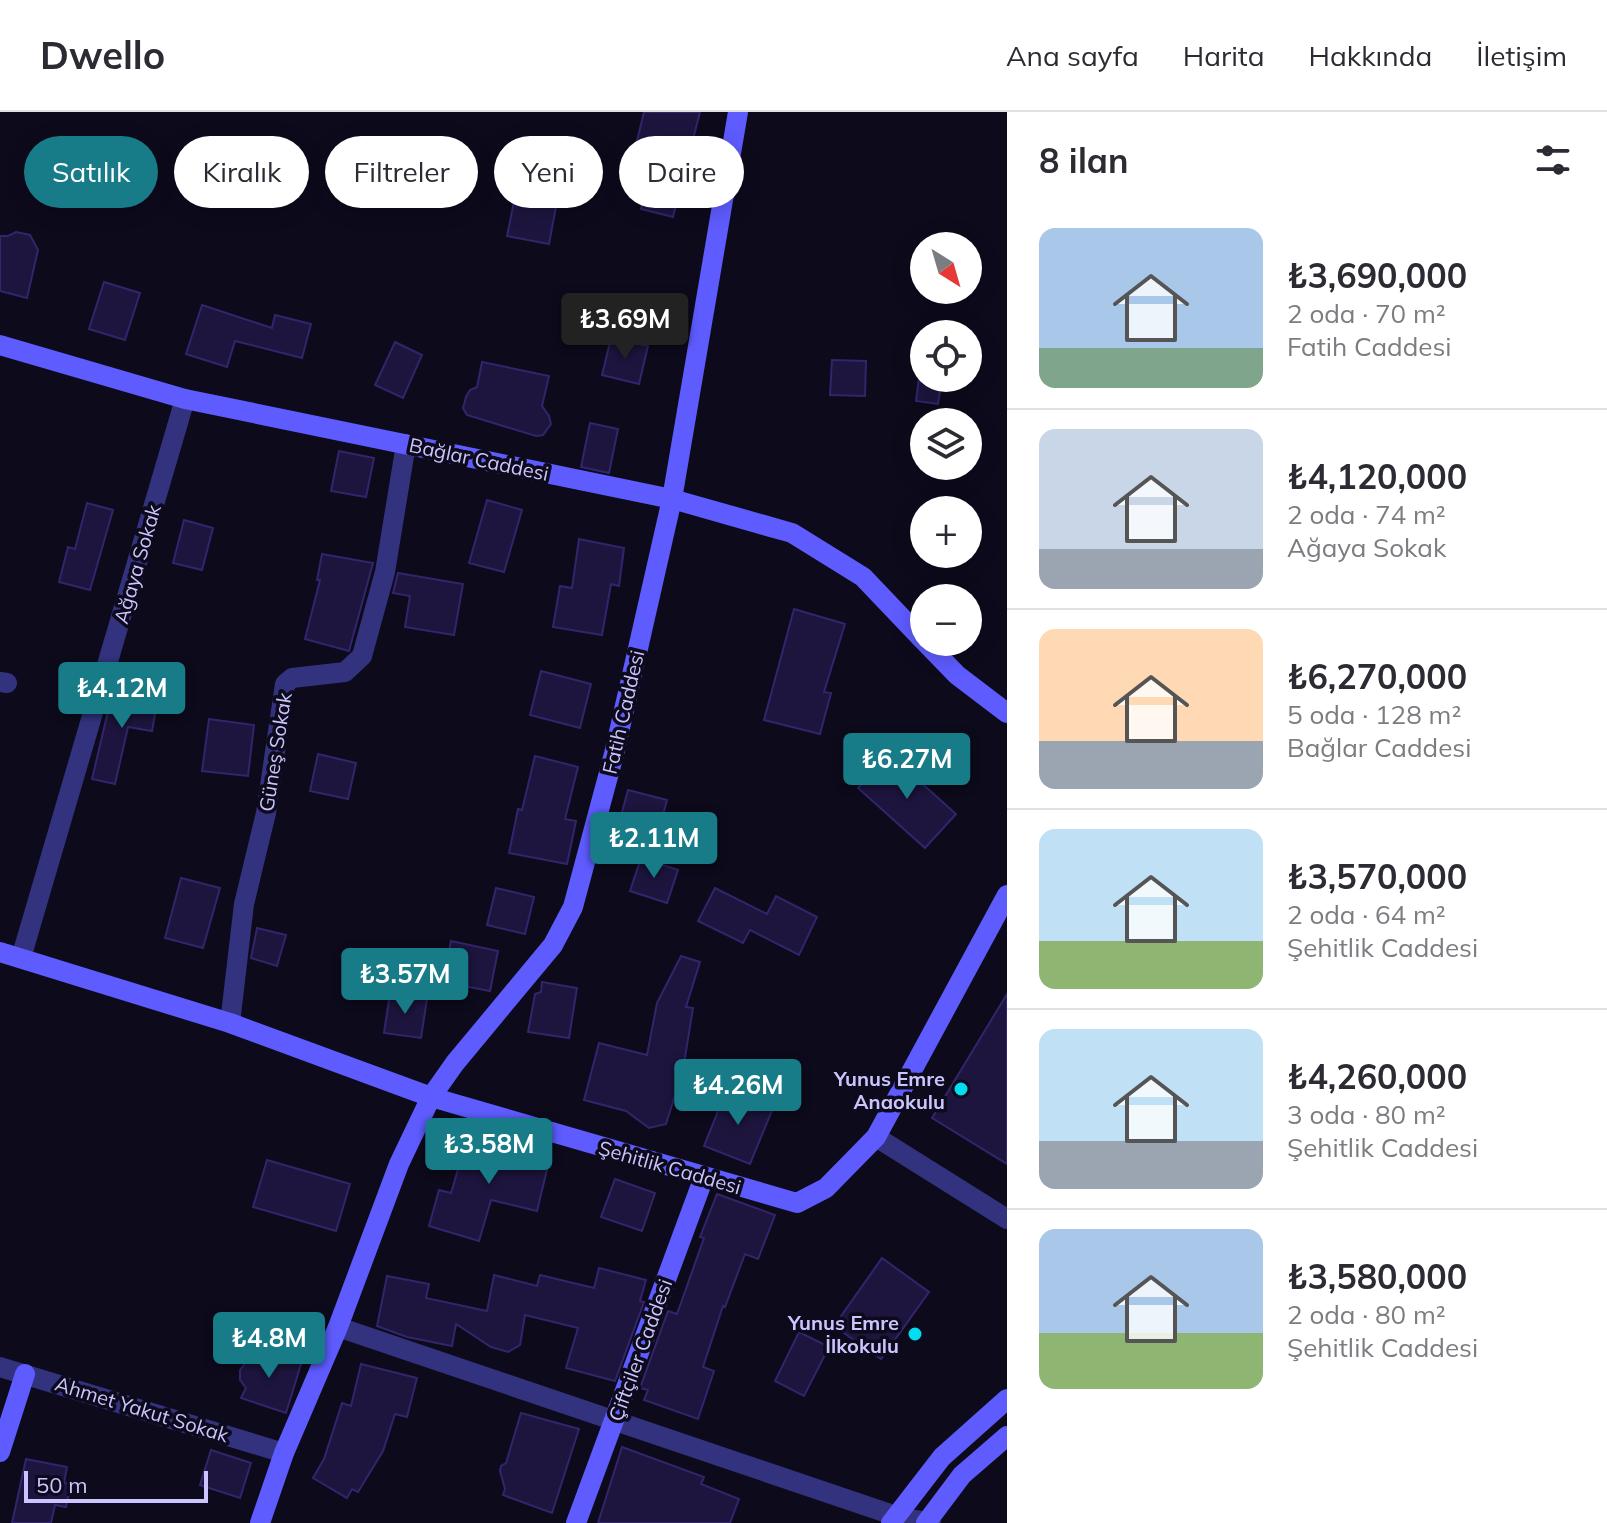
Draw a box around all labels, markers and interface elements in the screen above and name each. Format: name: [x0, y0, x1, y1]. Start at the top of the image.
text: Dwello: [40, 31, 165, 79]
text: Ana sayfa: [1006, 38, 1139, 73]
text: Harita: [1183, 38, 1264, 73]
text: Hakkında: [1308, 38, 1432, 73]
text: İletişim: [1476, 38, 1567, 73]
chip: Satılık: [24, 136, 158, 208]
chip: Kiralık: [174, 136, 309, 208]
chip: Filtreler: [325, 136, 478, 208]
chip: Yeni: [494, 136, 603, 208]
chip: Daire: [619, 136, 744, 208]
icon: filters: [1531, 138, 1575, 182]
text: 8 ilan: [1039, 139, 1128, 182]
north arrow: [910, 232, 982, 304]
map controls: [910, 232, 982, 656]
text: ₺3,690,000: [1287, 254, 1467, 297]
icon: home: [1103, 260, 1199, 356]
pin: ₺3.69M: [560, 293, 690, 361]
text: 2 oda · 70 m²: [1287, 297, 1446, 330]
text: ₺3.69M: [579, 302, 671, 335]
button: locate: [910, 320, 982, 392]
text: Fatih Caddesi: [1287, 330, 1452, 363]
button: layers: [910, 408, 982, 480]
street label: Bağlar Caddesi: [407, 432, 551, 486]
text: ₺4,120,000: [1287, 455, 1467, 498]
icon: home: [1103, 461, 1199, 557]
button: +: [910, 496, 982, 568]
text: 2 oda · 74 m²: [1287, 498, 1446, 531]
street label: Ağaya Sokak: [108, 501, 166, 626]
text: Ağaya Sokak: [1287, 531, 1446, 564]
button: −: [910, 584, 982, 656]
street label: Fatih Caddesi: [597, 648, 649, 776]
text: ₺6,270,000: [1287, 655, 1467, 698]
icon: home: [1103, 661, 1199, 757]
pin: ₺4.12M: [57, 662, 187, 730]
text: ₺4.12M: [76, 671, 168, 704]
street label: Güneş Sokak: [253, 690, 297, 813]
text: 5 oda · 128 m²: [1287, 698, 1461, 731]
text: Bağlar Caddesi: [1287, 731, 1471, 764]
pin: ₺6.27M: [842, 733, 972, 801]
text: ₺6.27M: [861, 742, 953, 775]
pin: ₺2.11M: [589, 812, 719, 880]
text: ₺2.11M: [608, 821, 700, 854]
text: ₺3,570,000: [1287, 855, 1467, 898]
icon: home: [1103, 861, 1199, 957]
text: 2 oda · 64 m²: [1287, 898, 1446, 931]
text: Şehitlik Caddesi: [1287, 931, 1478, 964]
pin: ₺3.57M: [340, 948, 470, 1016]
text: ₺3.57M: [359, 957, 451, 990]
text: ₺4,260,000: [1287, 1055, 1467, 1098]
pin: ₺4.26M: [673, 1059, 803, 1127]
icon: home: [1103, 1061, 1199, 1157]
place label: Yunus Emre Anaokulu: [833, 1066, 945, 1114]
text: ₺4.26M: [692, 1068, 784, 1101]
marker: Yunus Emre Anaokulu: [952, 1080, 970, 1098]
text: 3 oda · 80 m²: [1287, 1098, 1446, 1131]
pin: ₺3.58M: [424, 1118, 554, 1186]
text: ₺3.58M: [443, 1127, 535, 1160]
text: Şehitlik Caddesi: [1287, 1131, 1478, 1164]
street label: Şehitlik Caddesi: [596, 1135, 744, 1199]
text: ₺3,580,000: [1287, 1255, 1467, 1298]
icon: home: [1103, 1261, 1199, 1357]
street label: Çiftçiler Caddesi: [603, 1276, 677, 1424]
text: 2 oda · 80 m²: [1287, 1298, 1446, 1331]
place label: Yunus Emre İlkokulu: [787, 1310, 899, 1358]
pin: ₺4.8M: [213, 1312, 325, 1380]
text: ₺4.8M: [231, 1321, 307, 1354]
marker: Yunus Emre İlkokulu: [906, 1325, 924, 1343]
text: Şehitlik Caddesi: [1287, 1331, 1478, 1364]
street label: Ahmet Yakut Sokak: [52, 1371, 232, 1447]
scale bar: [24, 1467, 208, 1503]
text: 50 m: [36, 1471, 87, 1499]

